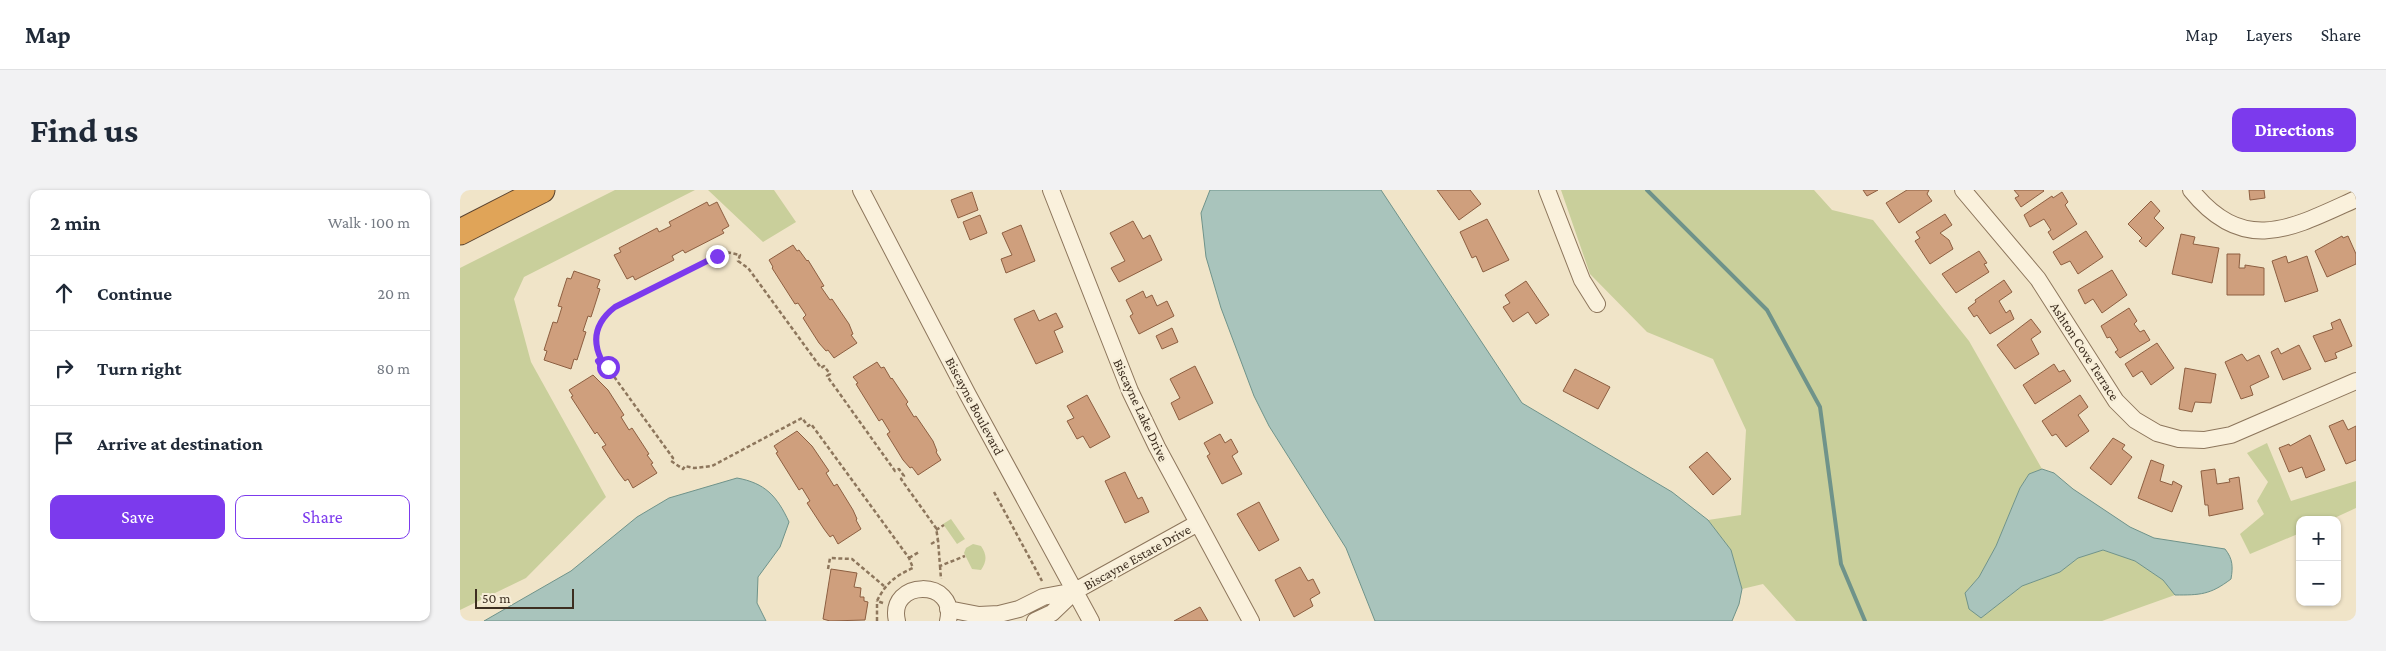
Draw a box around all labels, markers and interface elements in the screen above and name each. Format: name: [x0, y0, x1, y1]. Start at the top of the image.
text: Map: [25, 21, 71, 48]
text: Map: [2185, 25, 2218, 45]
text: Layers: [2246, 25, 2293, 45]
text: Share: [2321, 25, 2361, 45]
button: Directions: [2232, 108, 2356, 152]
text: Find us: [30, 111, 138, 150]
text: 2 min: [50, 211, 101, 235]
text: Walk · 100 m: [328, 214, 410, 231]
route end: [706, 245, 729, 268]
icon: ahead: [50, 279, 78, 307]
text: Continue: [97, 283, 172, 304]
text: 20 m: [377, 285, 410, 302]
street label: Ashton Cove Terrace: [2047, 299, 2123, 403]
icon: right: [50, 354, 78, 382]
street label: Biscayne Boulevard: [942, 354, 1008, 458]
route start: [597, 356, 620, 379]
street label: Biscayne Lake Drive: [1110, 356, 1172, 464]
text: Turn right: [97, 358, 182, 379]
text: 80 m: [376, 360, 410, 377]
icon: arrive: [50, 429, 78, 457]
text: Arrive at destination: [97, 433, 263, 454]
button: Save: [50, 495, 225, 539]
button: Share: [235, 495, 410, 539]
map controls: [2296, 516, 2341, 606]
button: +: [2296, 516, 2341, 561]
street label: Biscayne Estate Drive: [1081, 521, 1193, 593]
button: −: [2296, 561, 2341, 606]
scale bar: [475, 586, 574, 609]
text: 50 m: [482, 590, 510, 606]

